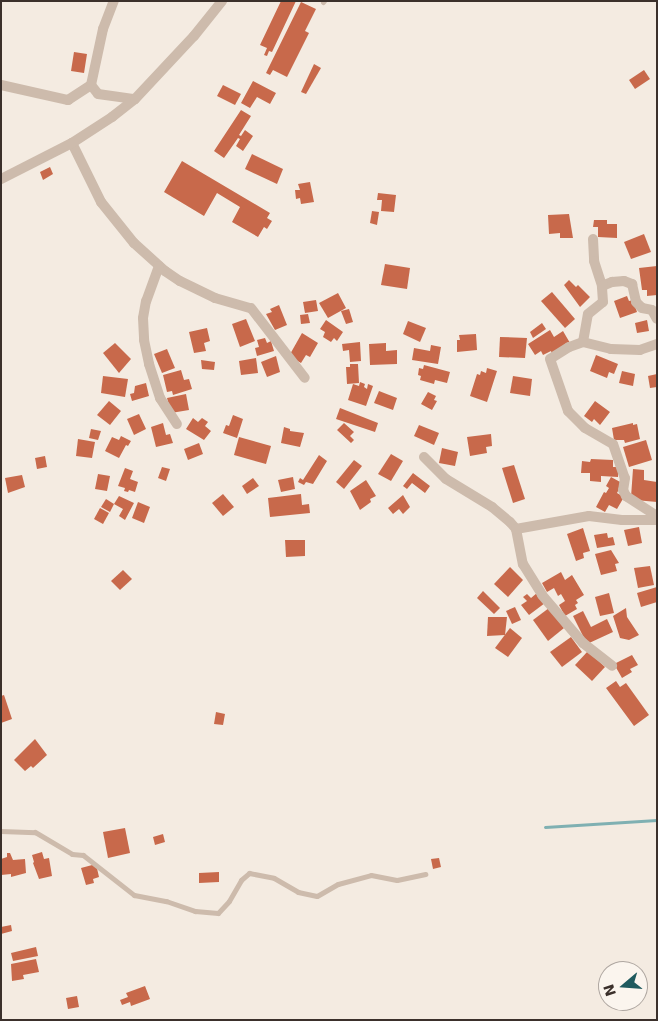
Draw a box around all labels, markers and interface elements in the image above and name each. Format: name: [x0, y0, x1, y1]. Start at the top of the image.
north arrow: [598, 961, 648, 1011]
text: N: [600, 982, 619, 998]

